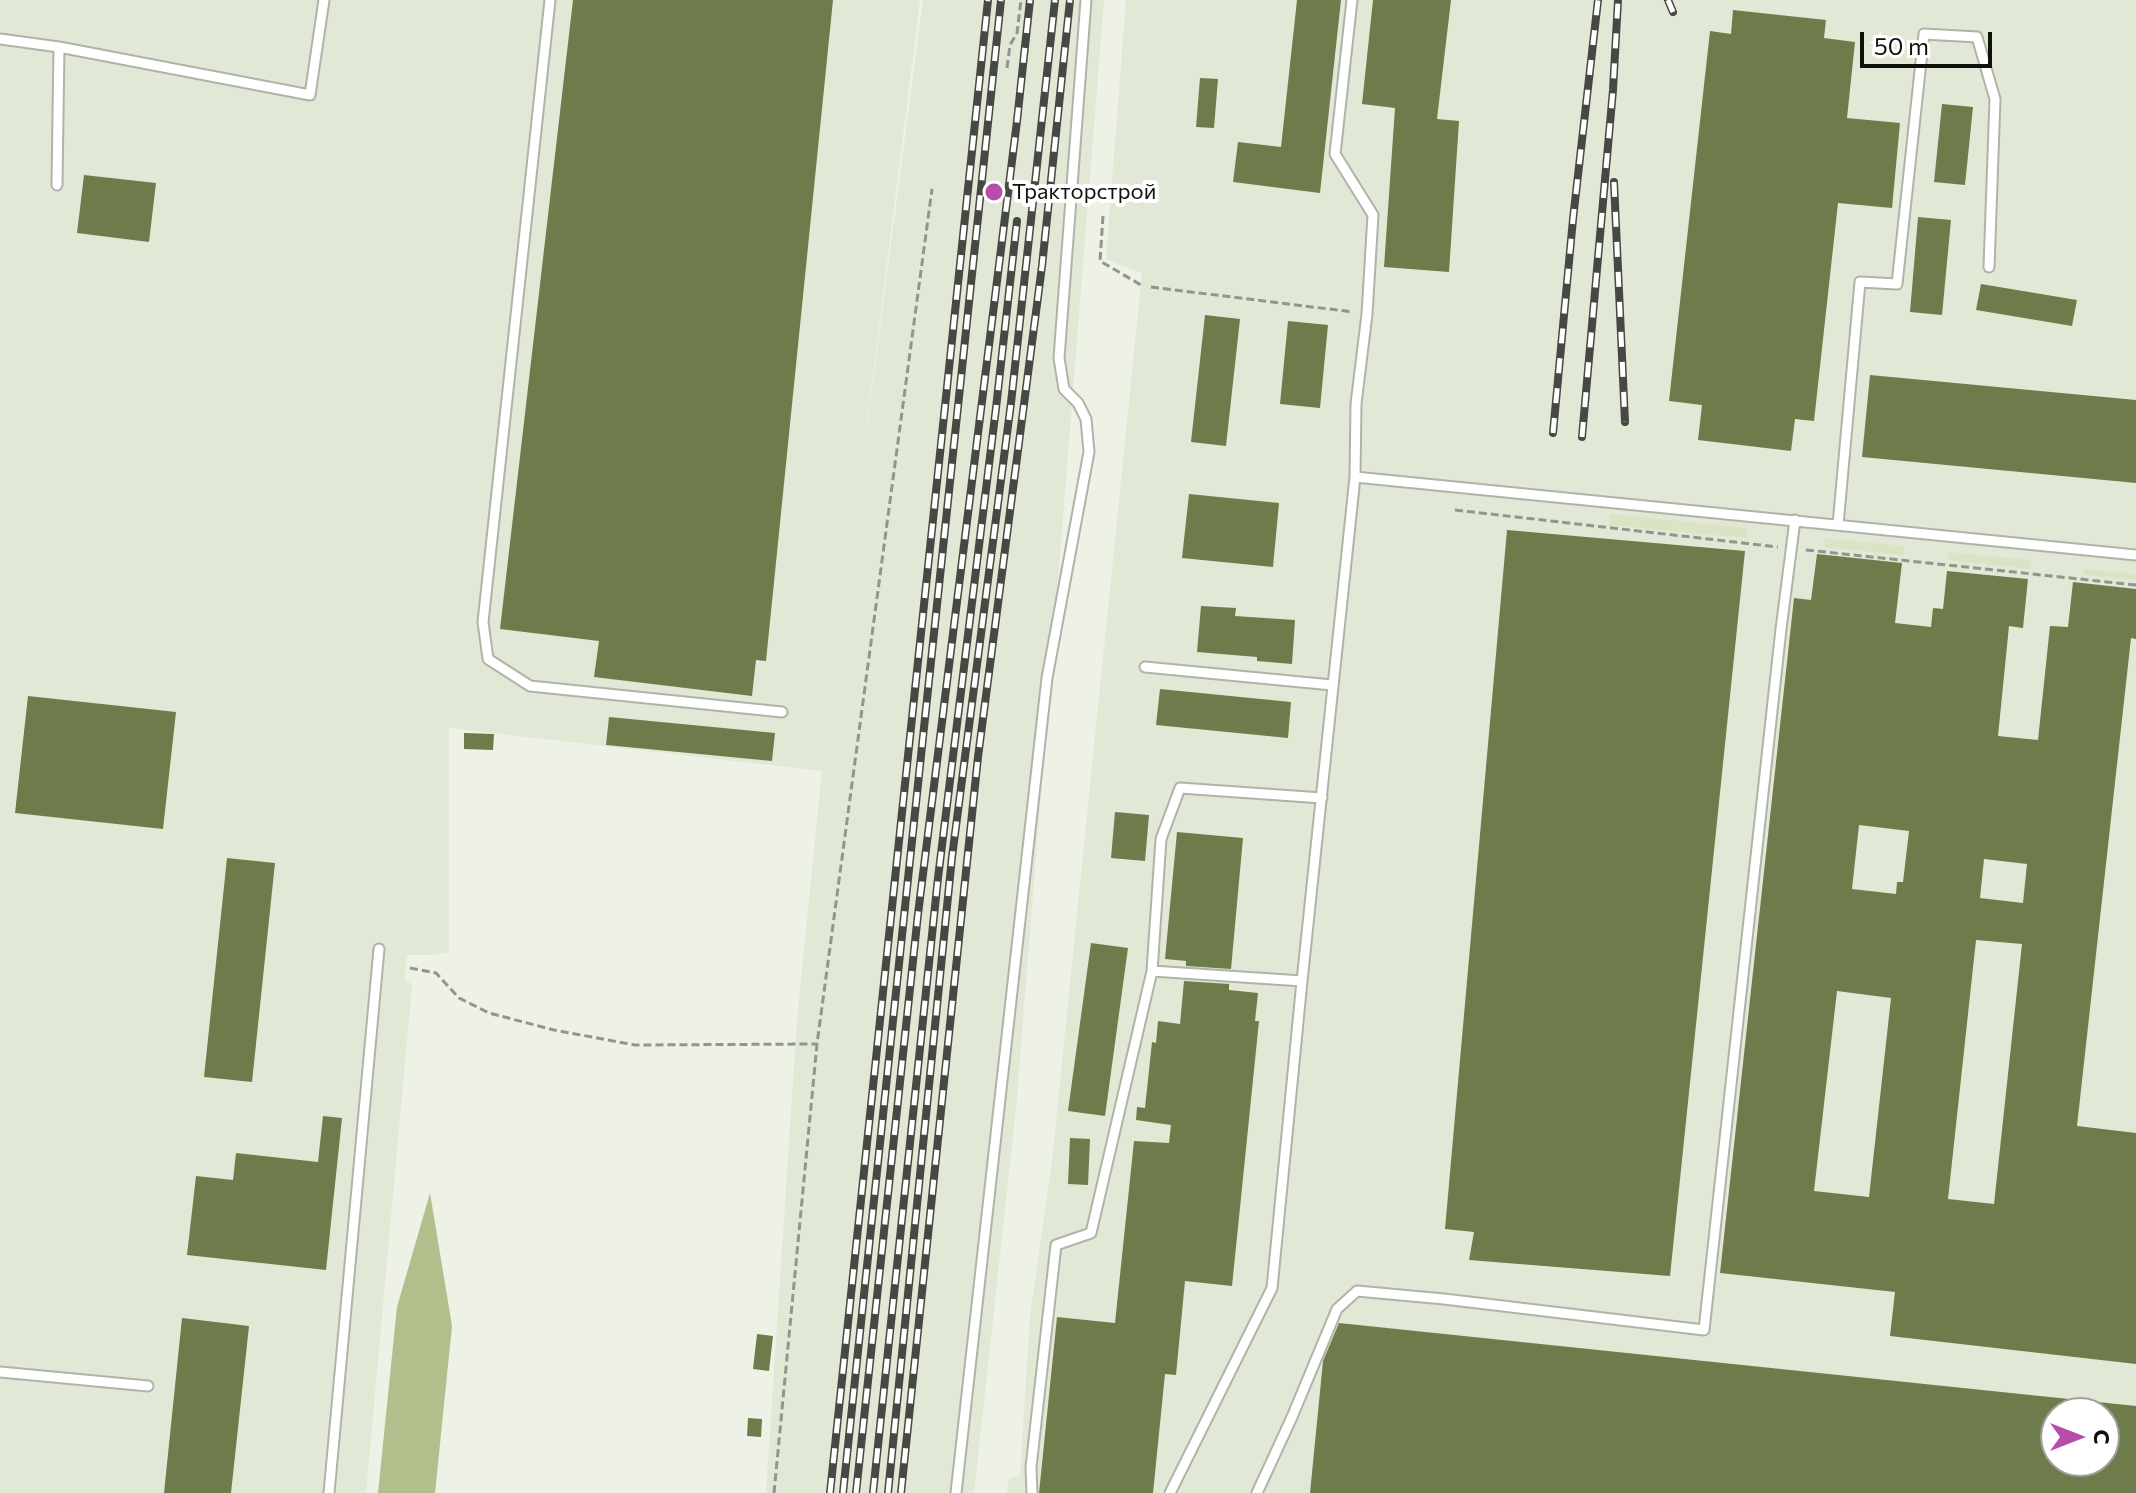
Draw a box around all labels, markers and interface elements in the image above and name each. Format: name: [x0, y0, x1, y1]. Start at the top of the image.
scale bar: [1864, 16, 1996, 66]
text: 50 m: [1874, 31, 1929, 60]
place label: Тракторстрой: [1012, 179, 1156, 205]
marker: Тракторстрой: [983, 181, 1005, 203]
north arrow: [2040, 1397, 2120, 1477]
text: С: [2089, 1429, 2116, 1445]

